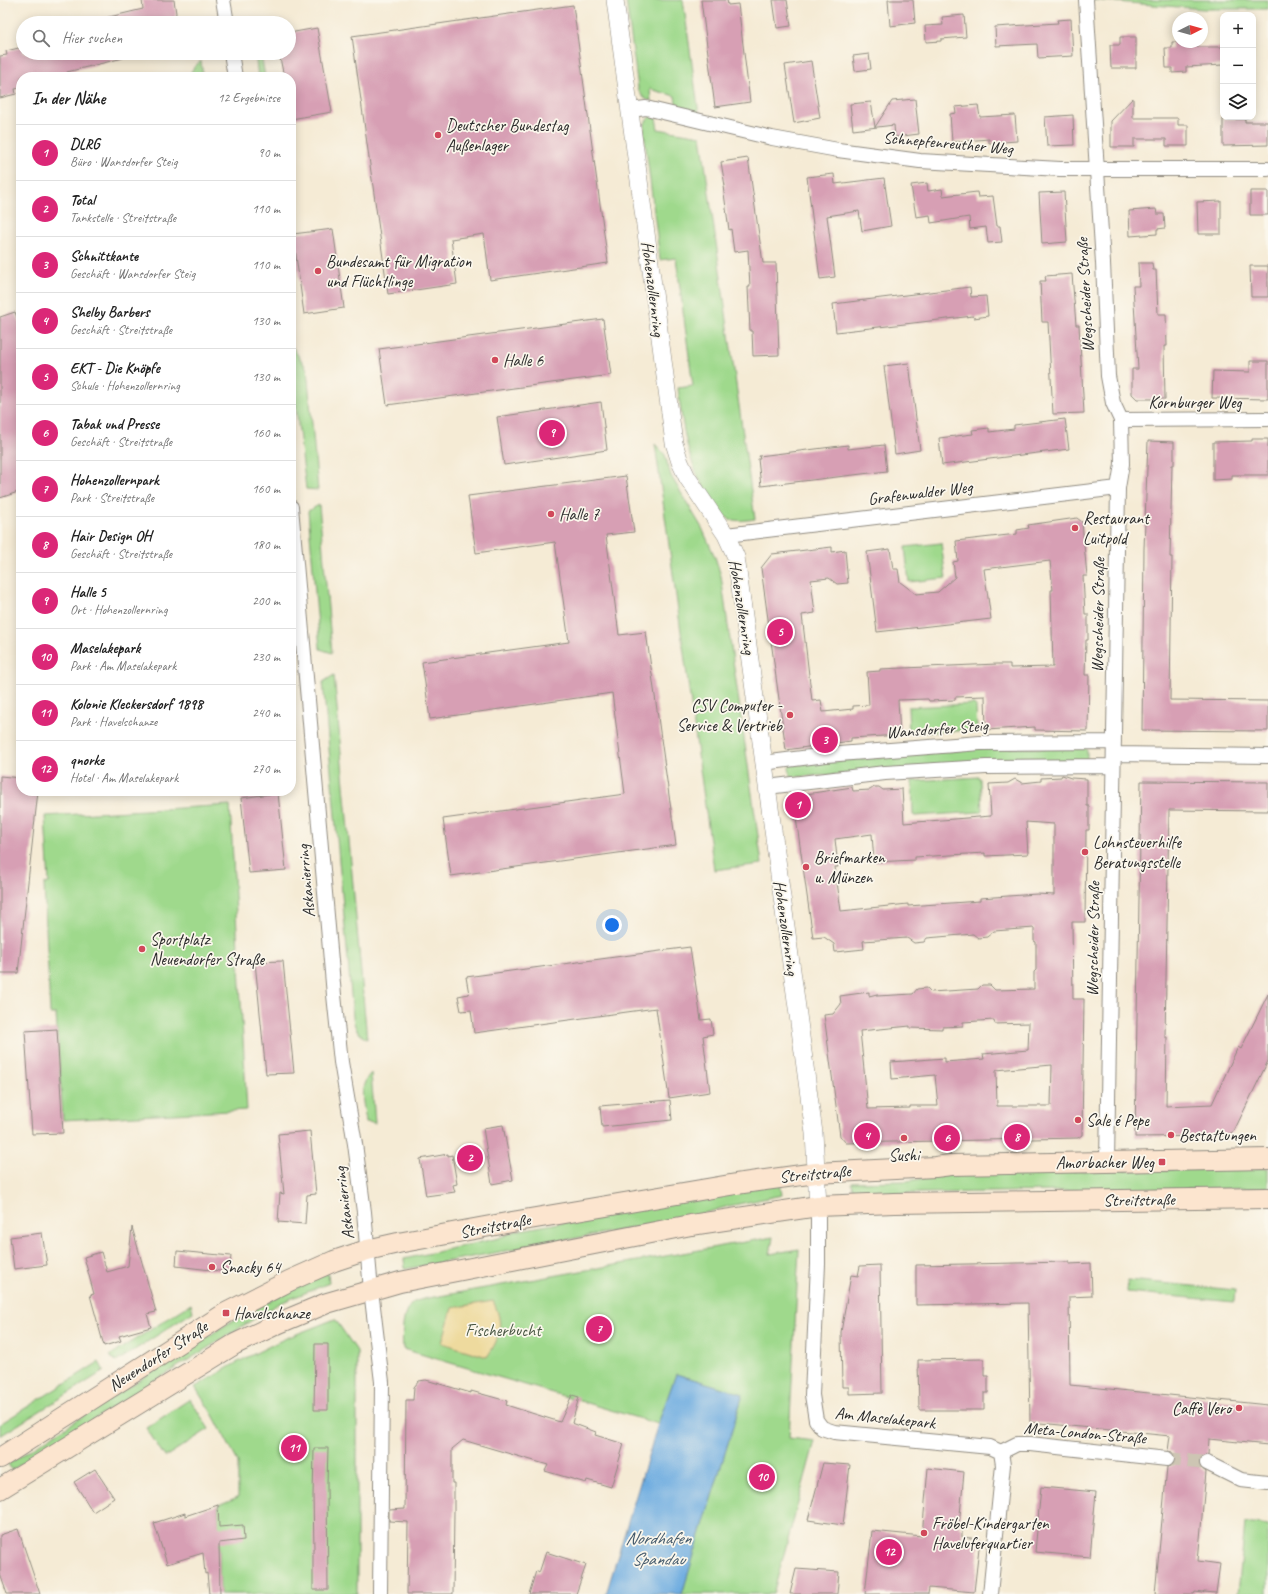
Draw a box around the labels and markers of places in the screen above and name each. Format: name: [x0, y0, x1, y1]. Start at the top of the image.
place label: Deutscher Bundestag Außenlager: [446, 115, 570, 156]
marker: Deutscher Bundestag Außenlager: [433, 130, 443, 140]
place label: Bundesamt für Migration und Flüchtlinge: [326, 251, 472, 292]
marker: Bundesamt für Migration und Flüchtlinge: [313, 266, 323, 276]
place label: Halle 6: [503, 350, 544, 371]
marker: Halle 6: [490, 355, 500, 365]
pin: 9: [539, 418, 565, 448]
place label: Halle 7: [559, 504, 600, 525]
place label: Restaurant Luitpold: [1083, 508, 1151, 549]
marker: Halle 7: [546, 509, 556, 519]
marker: Restaurant Luitpold: [1070, 523, 1080, 533]
pin: 5: [767, 617, 793, 647]
place label: CSV Computer - Service & Vertrieb: [677, 695, 784, 736]
marker: CSV Computer - Service & Vertrieb: [785, 710, 795, 720]
pin: 3: [812, 725, 838, 755]
pin: 1: [785, 790, 811, 820]
place label: Lohnsteuerhilfe Beratungsstelle: [1093, 832, 1182, 873]
place label: Briefmarken u. Münzen: [814, 847, 886, 888]
marker: Lohnsteuerhilfe Beratungsstelle: [1080, 847, 1090, 857]
marker: Briefmarken u. Münzen: [801, 862, 811, 872]
place label: Sportplatz Neuendorfer Straße: [150, 929, 266, 970]
marker: Sportplatz Neuendorfer Straße: [137, 944, 147, 954]
place label: Sale é Pepe: [1086, 1110, 1150, 1131]
marker: Sale é Pepe: [1073, 1115, 1083, 1125]
pin: 4: [854, 1121, 880, 1151]
pin: 8: [1004, 1122, 1030, 1152]
pin: 6: [934, 1123, 960, 1153]
place label: Bestattungen: [1179, 1125, 1257, 1146]
marker: Bestattungen: [1166, 1130, 1176, 1140]
marker: Sushi: [899, 1133, 909, 1143]
pin: 2: [457, 1143, 483, 1173]
place label: Sushi: [889, 1145, 921, 1166]
place label: Amorbacher Weg: [1056, 1152, 1155, 1173]
marker: Amorbacher Weg: [1157, 1157, 1167, 1167]
place label: Snacky 64: [220, 1257, 283, 1278]
marker: Snacky 64: [207, 1262, 217, 1272]
place label: Havelschanze: [234, 1303, 311, 1324]
marker: Havelschanze: [221, 1308, 231, 1318]
pin: 7: [586, 1314, 612, 1344]
place label: Caffè Vero: [1172, 1398, 1233, 1419]
marker: Caffè Vero: [1234, 1403, 1244, 1413]
pin: 11: [281, 1433, 307, 1463]
pin: 10: [749, 1462, 775, 1492]
place label: Fröbel-Kindergarten Haveluferquartier: [932, 1513, 1050, 1554]
marker: Fröbel-Kindergarten Haveluferquartier: [919, 1528, 929, 1538]
pin: 12: [876, 1537, 902, 1567]

